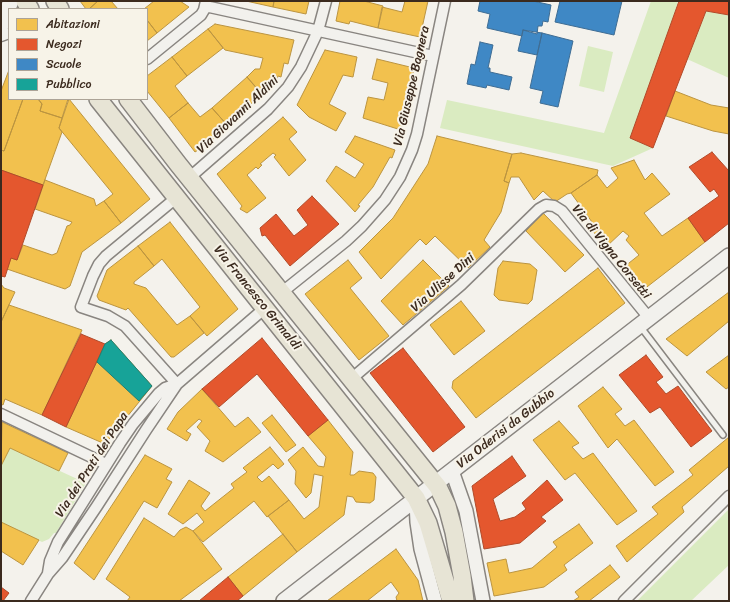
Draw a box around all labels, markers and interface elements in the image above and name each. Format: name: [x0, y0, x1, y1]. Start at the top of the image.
legend: [8, 8, 148, 100]
text: Abitazioni: [46, 13, 100, 35]
street label: Via Giuseppe Bagnera: [391, 24, 433, 148]
text: Negozi: [46, 33, 82, 55]
text: Scuole: [46, 53, 81, 75]
text: Pubblico: [46, 73, 91, 95]
street label: Via Giovanni Aldini: [194, 73, 282, 157]
street label: Via di Vigna Corsetti: [568, 202, 654, 302]
street label: Via Francesco Grimaldi: [210, 242, 304, 354]
street label: Via Ulisse Dini: [408, 250, 478, 316]
street label: Via Oderisi da Gubbio: [454, 386, 558, 472]
street label: Via dei Prati dei Papa: [52, 409, 132, 521]

